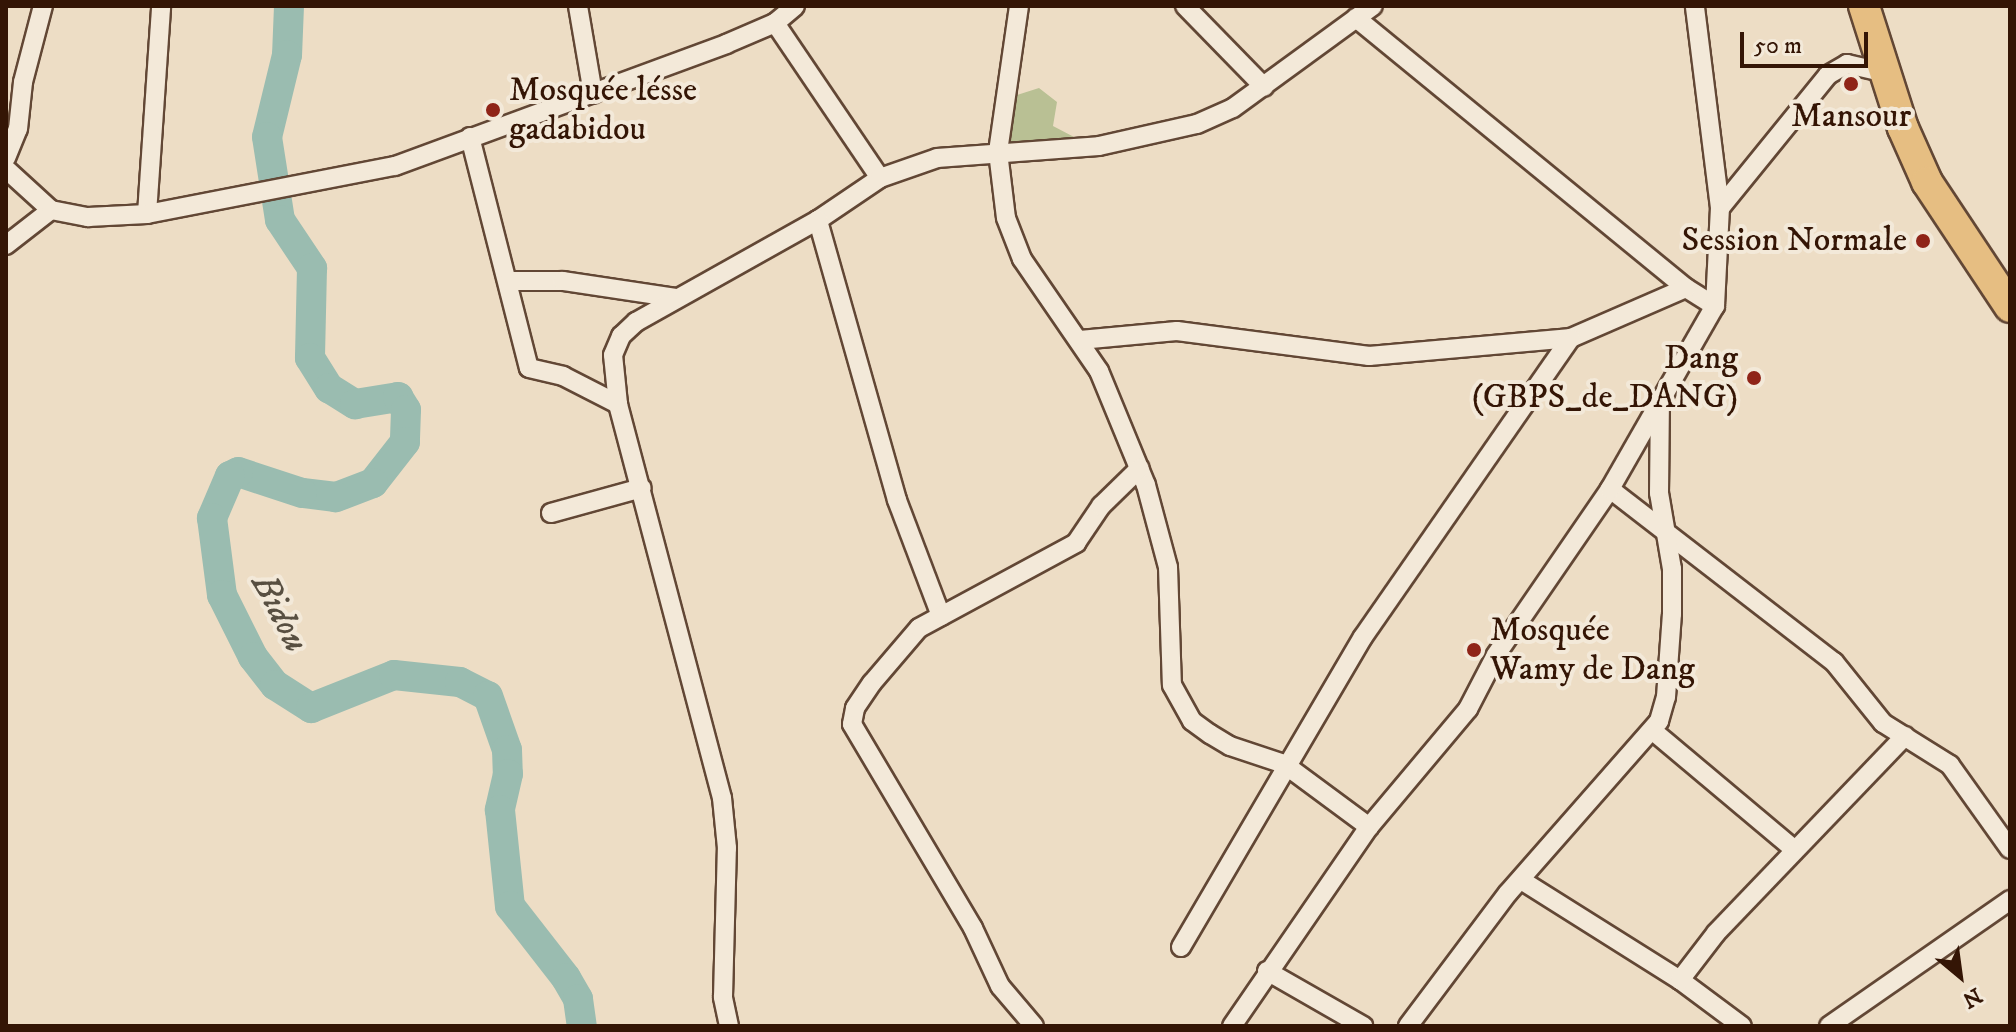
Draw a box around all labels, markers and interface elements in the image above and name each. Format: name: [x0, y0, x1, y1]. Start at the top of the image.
scale bar: [1744, 16, 1872, 66]
text: 50 m: [1754, 31, 1802, 61]
place label: Mosquée lésse gadabidou: [509, 70, 697, 150]
marker: Mansour: [1842, 75, 1860, 93]
place label: Mansour: [1791, 97, 1911, 137]
marker: Mosquée lésse gadabidou: [484, 101, 502, 119]
place label: Session Normale: [1682, 221, 1907, 261]
marker: Session Normale: [1914, 232, 1932, 250]
place label: Dang (GBPS_de_DANG): [1472, 338, 1738, 418]
marker: Dang (GBPS_de_DANG): [1745, 369, 1763, 387]
water label: Bidou: [242, 566, 318, 660]
place label: Mosquée Wamy de Dang: [1490, 610, 1695, 690]
marker: Mosquée Wamy de Dang: [1465, 641, 1483, 659]
north arrow: [1920, 936, 2000, 1016]
text: N: [1957, 981, 1986, 1014]

